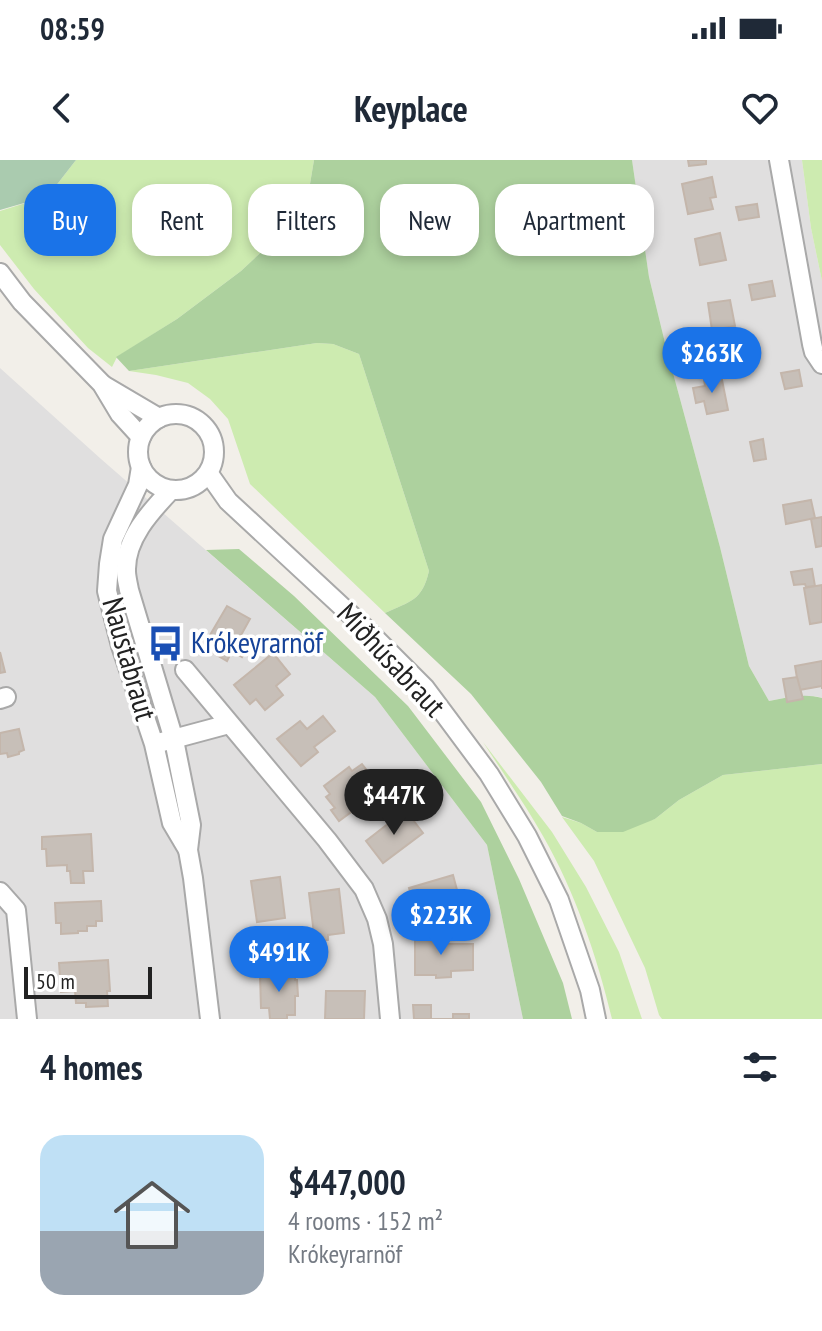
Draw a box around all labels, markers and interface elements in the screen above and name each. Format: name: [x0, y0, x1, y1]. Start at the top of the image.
text: 08:59: [40, 9, 105, 48]
text: Keyplace: [354, 85, 468, 132]
icon: back: [40, 86, 84, 130]
icon: heart: [738, 86, 782, 130]
chip: Buy: [24, 184, 116, 256]
chip: Rent: [132, 184, 232, 256]
chip: Filters: [248, 184, 364, 256]
chip: New: [380, 184, 479, 256]
chip: Apartment: [495, 184, 654, 256]
pin: $263K: [656, 327, 768, 395]
text: $263K: [680, 336, 744, 369]
street label: Naustabraut: [94, 593, 167, 725]
street label: Miðhúsabraut: [329, 594, 455, 725]
place label: Krókeyrarnöf: [191, 622, 324, 661]
bus stop icon: Krókeyrarnöf: [146, 624, 184, 662]
pin: $447K: [338, 769, 450, 837]
text: $447K: [362, 778, 426, 811]
pin: $223K: [385, 889, 497, 957]
text: $223K: [409, 898, 473, 931]
pin: $491K: [223, 926, 335, 994]
text: $491K: [247, 935, 311, 968]
scale bar: [24, 963, 152, 999]
text: 50 m: [36, 967, 75, 995]
text: 4 homes: [40, 1045, 143, 1089]
icon: filters: [738, 1045, 782, 1089]
text: $447,000: [288, 1160, 406, 1204]
icon: home: [104, 1167, 200, 1263]
text: 4 rooms · 152 m²: [288, 1204, 443, 1237]
text: Krókeyrarnöf: [288, 1237, 402, 1270]

